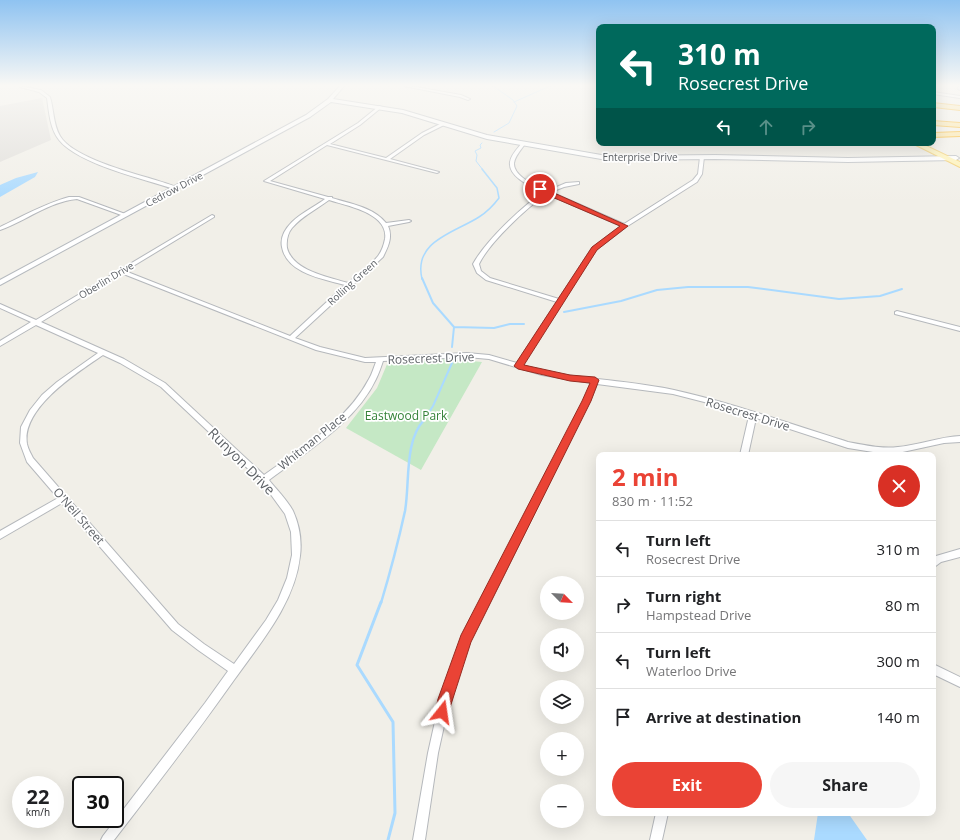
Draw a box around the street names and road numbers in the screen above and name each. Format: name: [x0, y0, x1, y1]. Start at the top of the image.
street label: Enterprise Drive: [602, 150, 678, 164]
street label: Cedrow Drive: [143, 168, 205, 210]
street label: Rolling Green: [324, 256, 380, 308]
street label: Oberlin Drive: [76, 258, 136, 302]
street label: Rosecrest Drive: [387, 348, 475, 368]
street label: Rosecrest Drive: [704, 393, 792, 435]
street label: Whitman Place: [274, 408, 350, 474]
street label: Runyon Drive: [204, 423, 280, 499]
street label: O'Neil Street: [49, 484, 109, 548]

